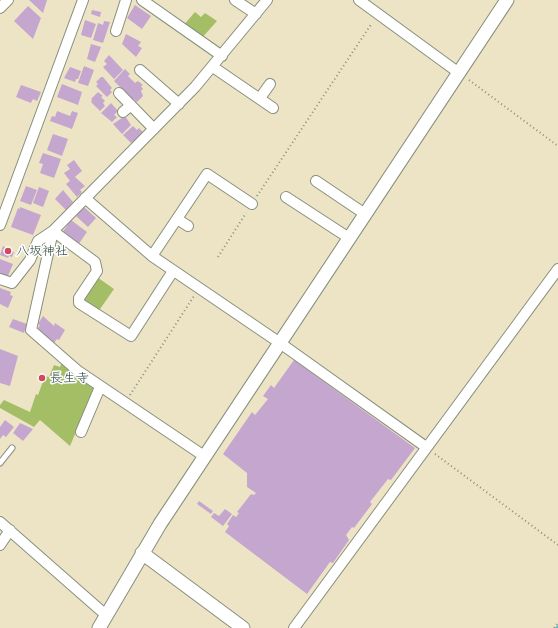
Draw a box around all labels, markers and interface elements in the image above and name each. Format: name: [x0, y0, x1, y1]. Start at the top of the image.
place label: 八坂神社: [16, 243, 68, 259]
marker: 八坂神社: [3, 246, 13, 256]
place label: 長生寺: [50, 370, 89, 386]
marker: 長生寺: [37, 373, 47, 383]

